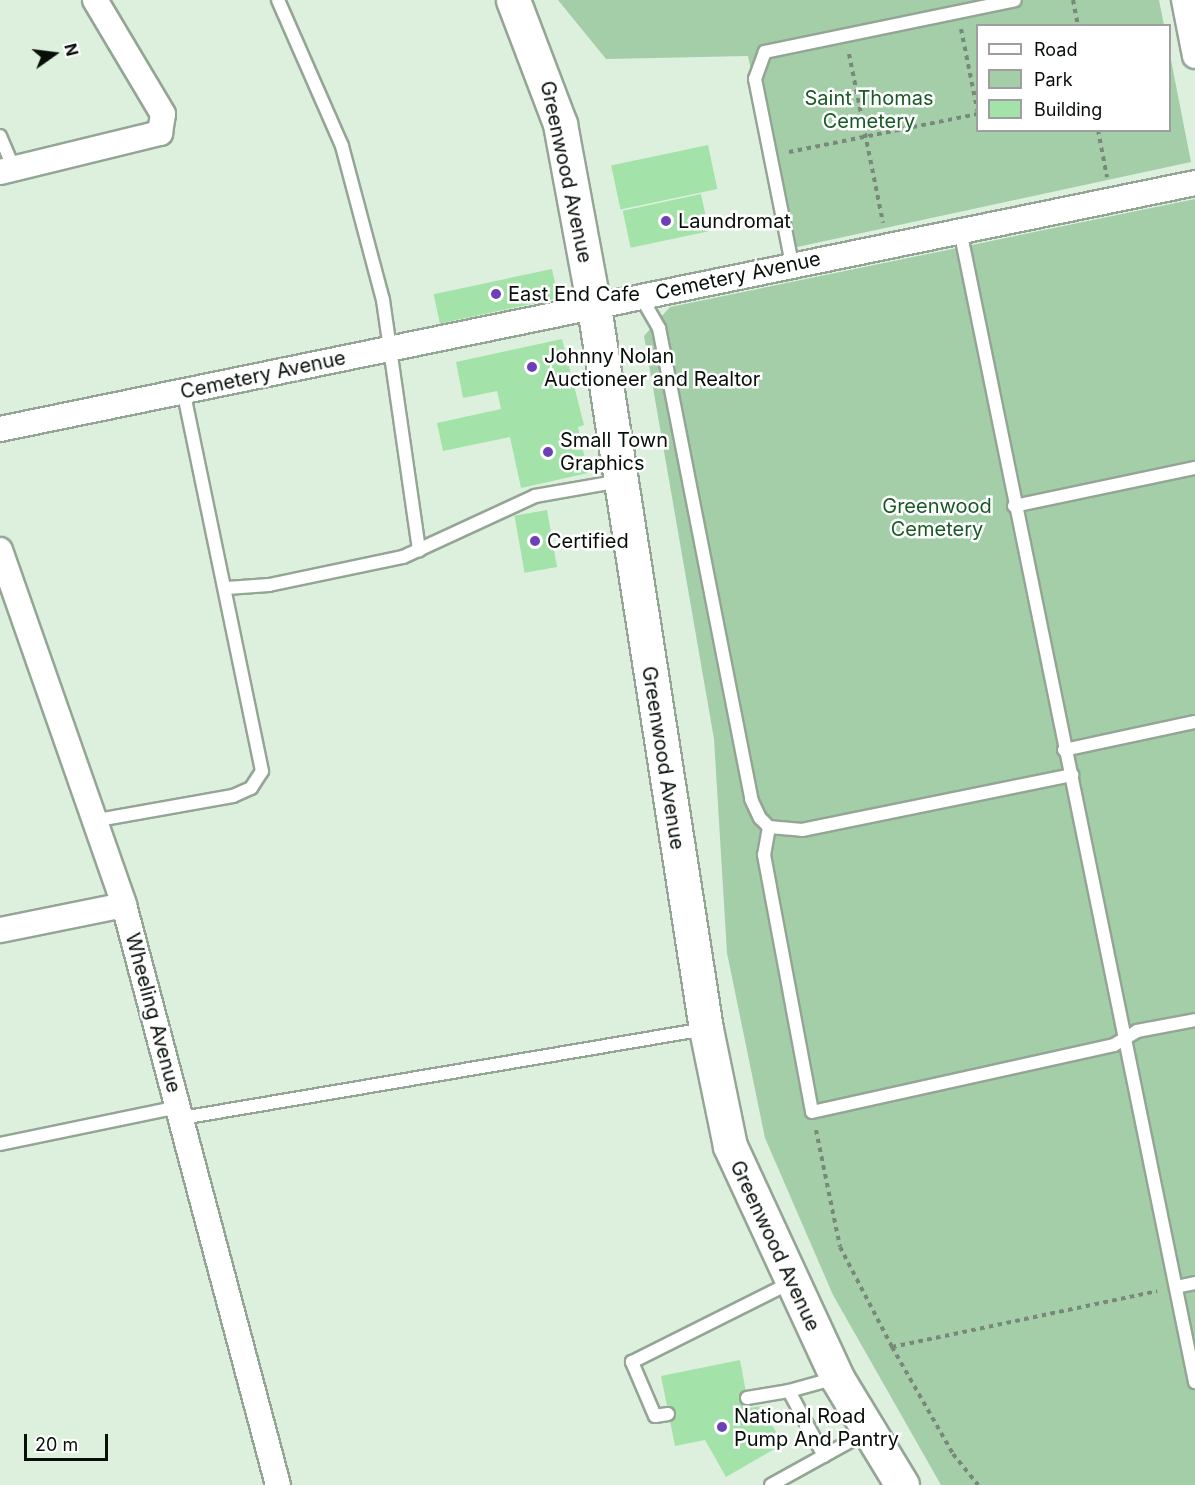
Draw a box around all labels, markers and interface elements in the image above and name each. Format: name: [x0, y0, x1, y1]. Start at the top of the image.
north arrow: [24, 24, 84, 84]
legend: [976, 24, 1171, 132]
text: Road: [1034, 39, 1077, 60]
text: N: [60, 41, 83, 58]
text: Park: [1034, 69, 1073, 90]
street label: Greenwood Avenue: [535, 79, 597, 265]
park label: Saint Thomas Cemetery: [805, 86, 933, 133]
text: Building: [1034, 99, 1102, 120]
place label: Laundromat: [678, 209, 791, 233]
marker: Laundromat: [659, 214, 673, 228]
street label: Cemetery Avenue: [653, 247, 823, 305]
place label: East End Cafe: [508, 282, 640, 306]
marker: East End Cafe: [489, 287, 503, 301]
place label: Johnny Nolan Auctioneer and Realtor: [544, 344, 760, 391]
street label: Cemetery Avenue: [178, 346, 348, 404]
marker: Johnny Nolan Auctioneer and Realtor: [525, 360, 539, 374]
place label: Small Town Graphics: [560, 428, 668, 475]
marker: Small Town Graphics: [541, 445, 555, 459]
park label: Greenwood Cemetery: [882, 495, 992, 542]
place label: Certified: [547, 529, 629, 553]
marker: Certified: [528, 534, 542, 548]
street label: Greenwood Avenue: [637, 665, 689, 851]
street label: Wheeling Avenue: [120, 930, 186, 1096]
street label: Greenwood Avenue: [725, 1157, 825, 1335]
place label: National Road Pump And Pantry: [734, 1404, 899, 1451]
marker: National Road Pump And Pantry: [715, 1420, 729, 1434]
scale bar: [27, 1422, 111, 1460]
text: 20 m: [35, 1434, 78, 1455]

